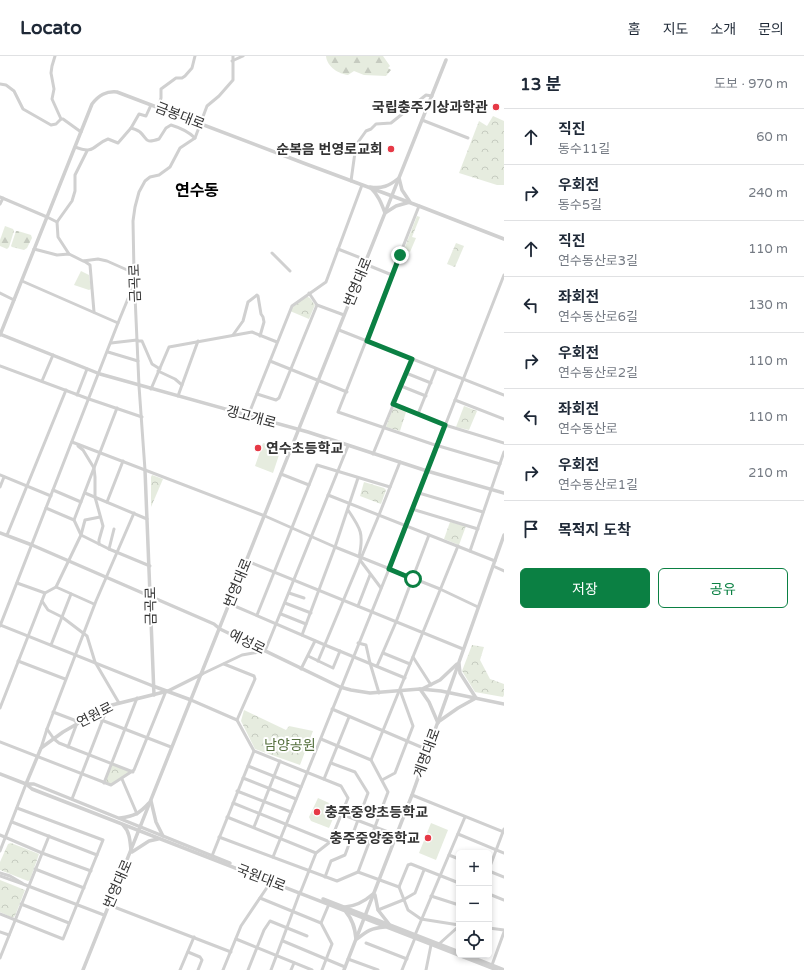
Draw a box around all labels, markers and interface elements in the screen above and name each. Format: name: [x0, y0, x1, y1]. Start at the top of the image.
text: Locato: [20, 17, 82, 39]
text: 홈: [628, 21, 641, 38]
text: 지도: [663, 21, 688, 38]
text: 소개: [710, 21, 736, 38]
text: 문의: [758, 21, 784, 38]
text: 13 분: [520, 74, 561, 95]
text: 도보 · 970 m: [714, 76, 788, 92]
street label: 금봉대로: [153, 99, 207, 133]
place label: 국립충주기상과학관: [372, 99, 488, 116]
marker: 국립충주기상과학관: [491, 102, 501, 112]
text: 직진: [558, 120, 586, 138]
icon: ahead: [520, 126, 542, 148]
text: 60 m: [756, 129, 788, 145]
place label: 순복음 번영로교회: [276, 141, 383, 158]
text: 동수11길: [558, 141, 610, 157]
marker: 순복음 번영로교회: [386, 144, 396, 154]
text: 우회전: [558, 176, 599, 194]
district label: 연수동: [175, 181, 219, 201]
icon: right: [520, 182, 542, 204]
text: 240 m: [748, 185, 788, 201]
text: 동수5길: [558, 197, 602, 213]
text: 직진: [558, 232, 586, 250]
icon: ahead: [520, 238, 542, 260]
text: 110 m: [748, 241, 788, 257]
route end: [391, 246, 409, 264]
text: 연수동산로3길: [558, 253, 638, 269]
street label: 번영대로: [340, 255, 376, 309]
street label: 금곡로: [126, 263, 144, 303]
text: 좌회전: [558, 288, 599, 306]
icon: left: [520, 294, 542, 316]
text: 130 m: [748, 297, 788, 313]
text: 연수동산로6길: [558, 309, 638, 325]
text: 우회전: [558, 344, 599, 362]
icon: right: [520, 350, 542, 372]
text: 110 m: [748, 353, 788, 369]
text: 연수동산로2길: [558, 365, 638, 381]
text: 좌회전: [558, 400, 599, 418]
street label: 갱고개로: [224, 402, 278, 432]
icon: left: [520, 406, 542, 428]
text: 110 m: [748, 409, 788, 425]
text: 연수동산로: [558, 421, 618, 437]
place label: 연수초등학교: [266, 440, 343, 457]
marker: 연수초등학교: [253, 443, 263, 453]
text: 우회전: [558, 456, 599, 474]
icon: right: [520, 462, 542, 484]
text: 210 m: [748, 465, 788, 481]
text: 연수동산로1길: [558, 477, 638, 493]
icon: arrive: [520, 518, 542, 540]
text: 목적지 도착: [558, 521, 631, 539]
street label: 번영대로: [220, 556, 256, 610]
button: 저장: [520, 568, 650, 608]
button: 공유: [658, 568, 788, 608]
route start: [404, 570, 422, 588]
street label: 금곡로: [142, 586, 160, 625]
street label: 예성로: [226, 626, 268, 658]
street label: 연원로: [74, 699, 116, 731]
street label: 계명대로: [410, 726, 444, 780]
park label: 남양공원: [264, 737, 316, 754]
place label: 충주중앙초등학교: [325, 804, 428, 821]
marker: 충주중앙초등학교: [312, 807, 322, 817]
place label: 충주중앙중학교: [330, 830, 420, 847]
marker: 충주중앙중학교: [423, 833, 433, 843]
map controls: [456, 850, 492, 958]
button: +: [456, 850, 492, 886]
street label: 번영대로: [100, 857, 136, 911]
street label: 국원대로: [234, 861, 288, 895]
button: −: [456, 886, 492, 922]
button: locate: [456, 922, 492, 958]

